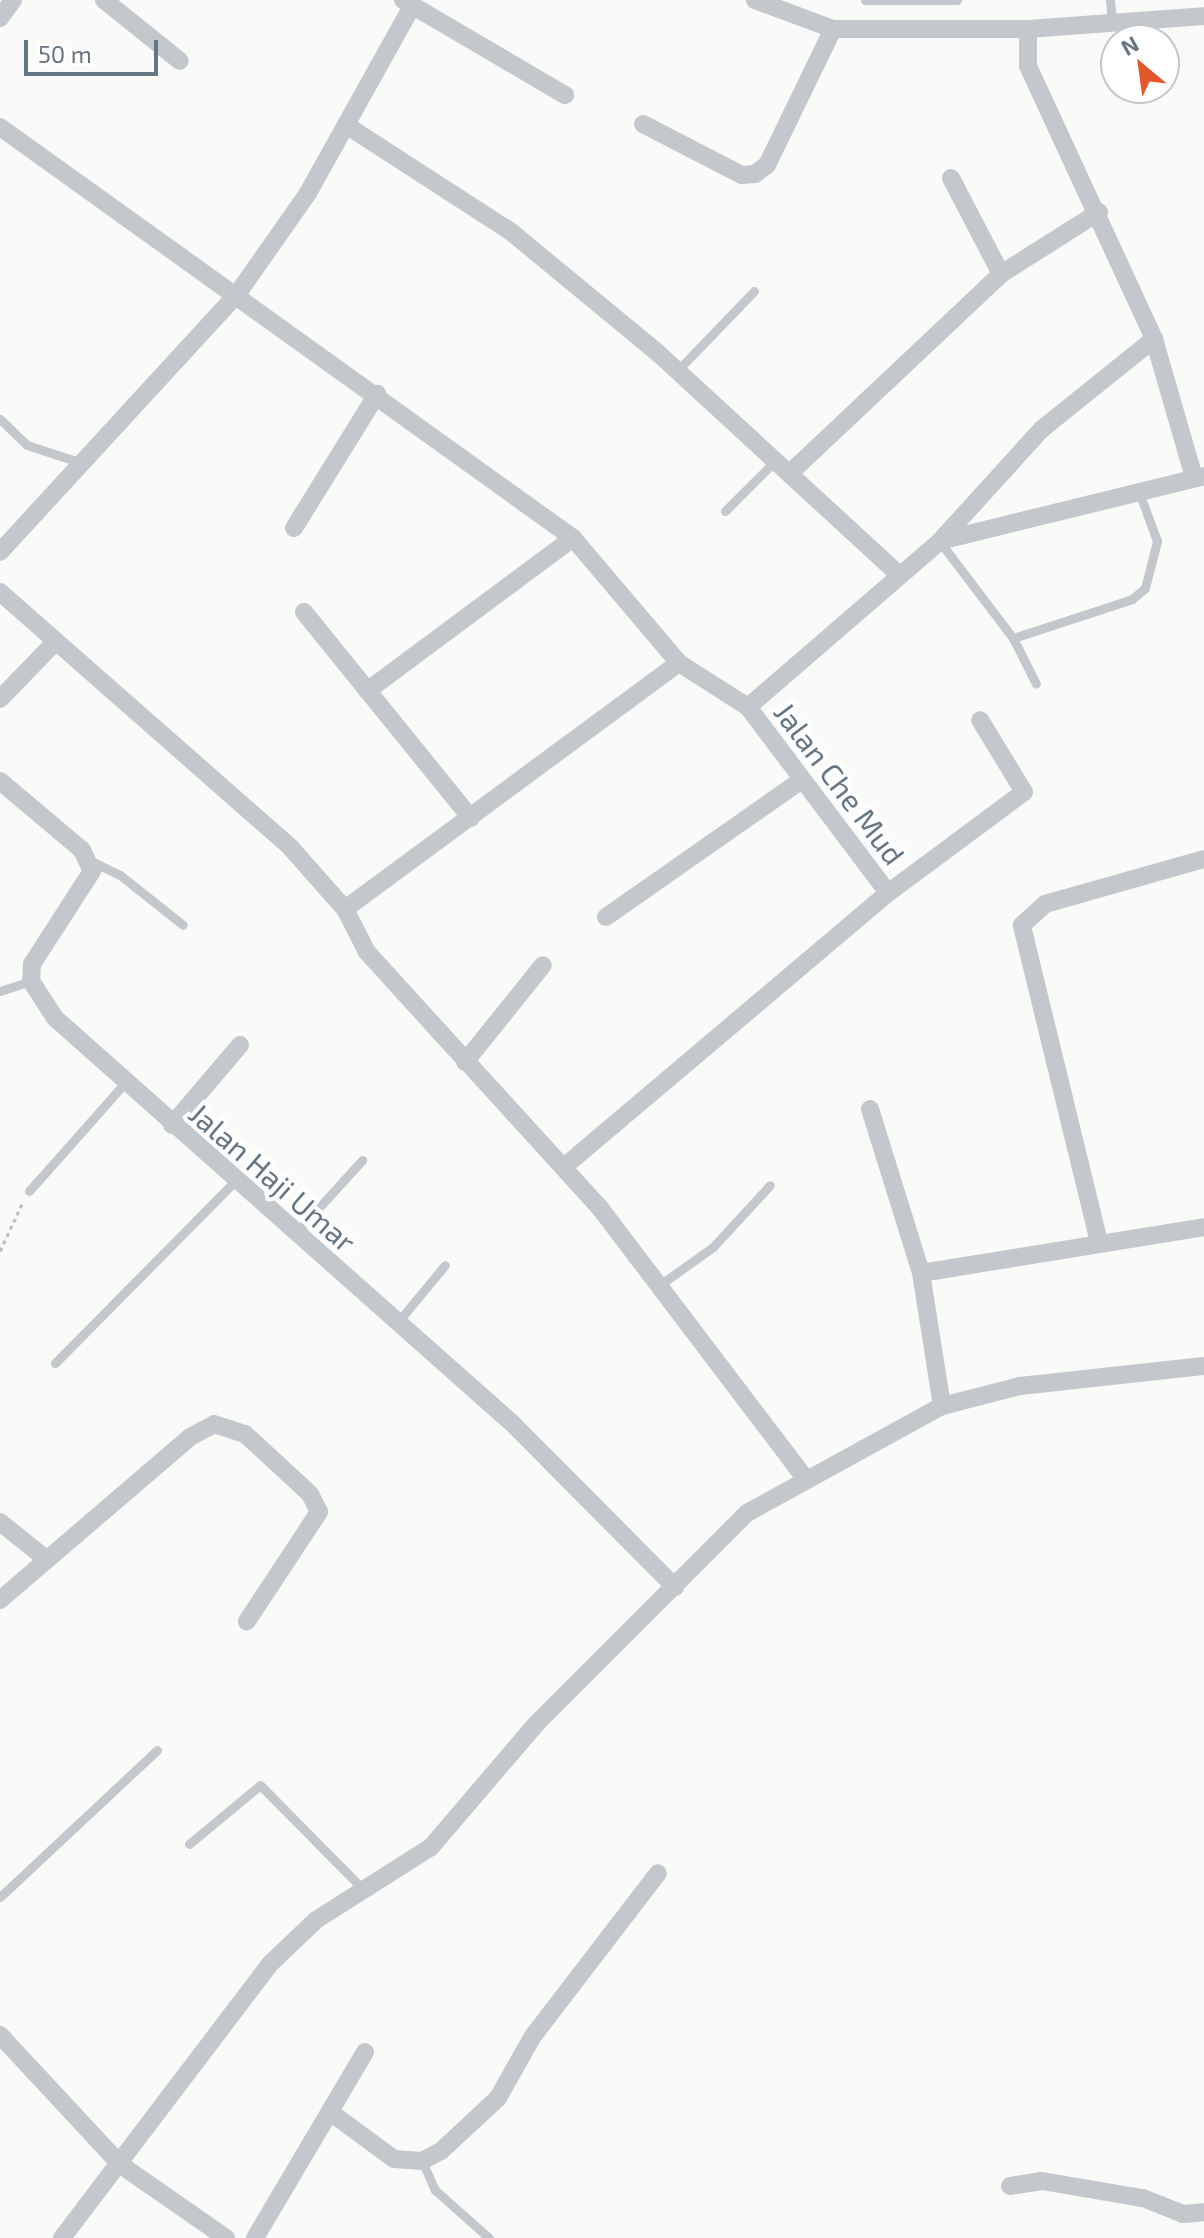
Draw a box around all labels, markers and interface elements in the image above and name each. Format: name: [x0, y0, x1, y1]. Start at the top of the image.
scale bar: [28, 24, 162, 74]
north arrow: [1100, 24, 1180, 104]
text: N: [1116, 30, 1143, 60]
text: 50 m: [38, 39, 92, 68]
street label: Jalan Che Mud: [767, 695, 913, 871]
street label: Jalan Haji Umar: [182, 1095, 364, 1259]

